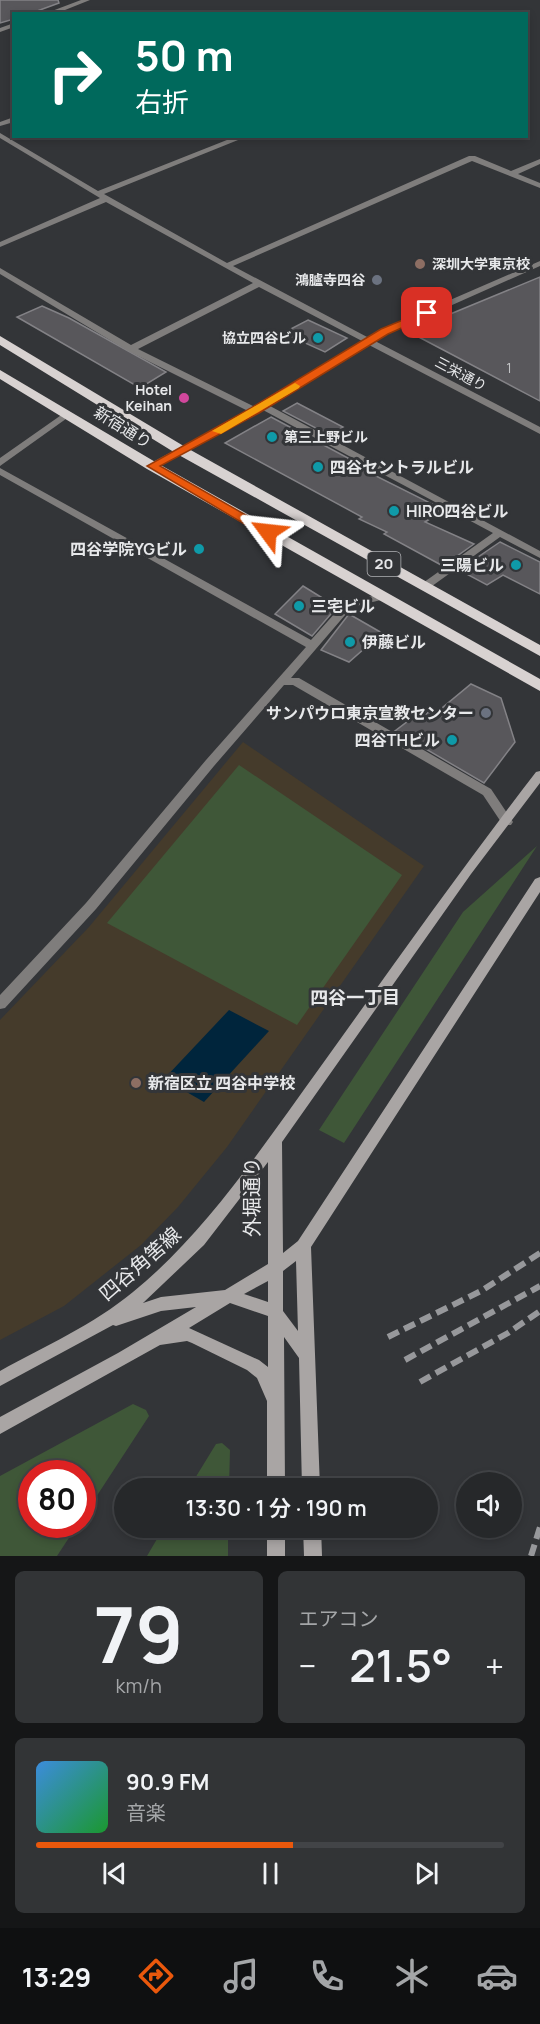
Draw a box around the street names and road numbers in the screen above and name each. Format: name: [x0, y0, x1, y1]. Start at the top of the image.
street label: 三栄通り: [432, 352, 490, 395]
street label: 新宿通り: [90, 401, 156, 453]
road number: 20: [368, 552, 400, 576]
street label: 外堀通り: [238, 1157, 265, 1237]
street label: 四谷角筈線: [93, 1221, 186, 1307]

